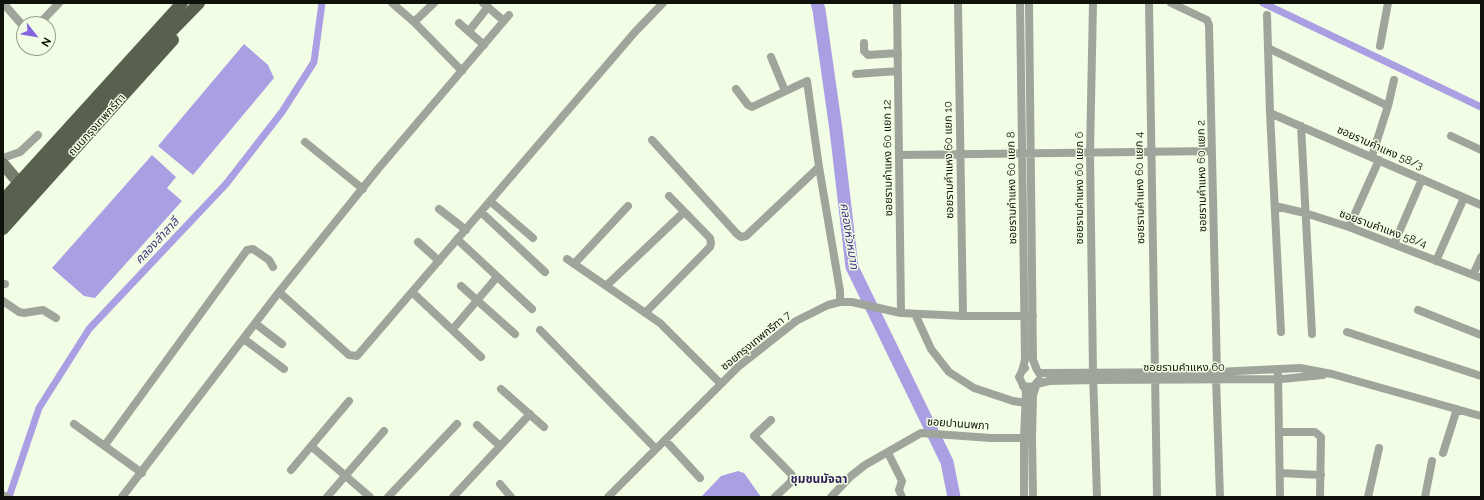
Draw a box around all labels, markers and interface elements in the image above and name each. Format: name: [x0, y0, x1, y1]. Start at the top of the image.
north arrow: [16, 16, 56, 56]
text: N: [38, 35, 54, 49]
street label: ถนนกรุงเทพกรีฑา: [66, 91, 128, 159]
street label: ซอยรามคำแหง 60 แยก 12: [880, 100, 896, 216]
street label: ซอยรามคำแหง 60 แยก 10: [941, 101, 957, 219]
street label: ซอยรามคำแหง 60 แยก 2: [1194, 120, 1210, 232]
street label: ซอยรามคำแหง 58/3: [1335, 123, 1425, 173]
street label: ซอยรามคำแหง 60 แยก 8: [1004, 132, 1020, 244]
street label: ซอยรามคำแหง 60 แยก 6: [1073, 132, 1087, 244]
street label: ซอยรามคำแหง 60 แยก 4: [1132, 132, 1148, 244]
water label: คลองหัวหมาก: [837, 202, 861, 270]
street label: ซอยรามคำแหง 58/4: [1337, 207, 1429, 251]
water label: คลองลำสาลี: [132, 215, 182, 267]
street label: ซอยกรุงเทพกรีฑา 7: [718, 309, 794, 373]
street label: ซอยรามคำแหง 60: [1143, 361, 1225, 375]
street label: ซอยปานนพภา: [926, 415, 990, 433]
district label: ชุมชนมัจฉา: [790, 472, 848, 486]

